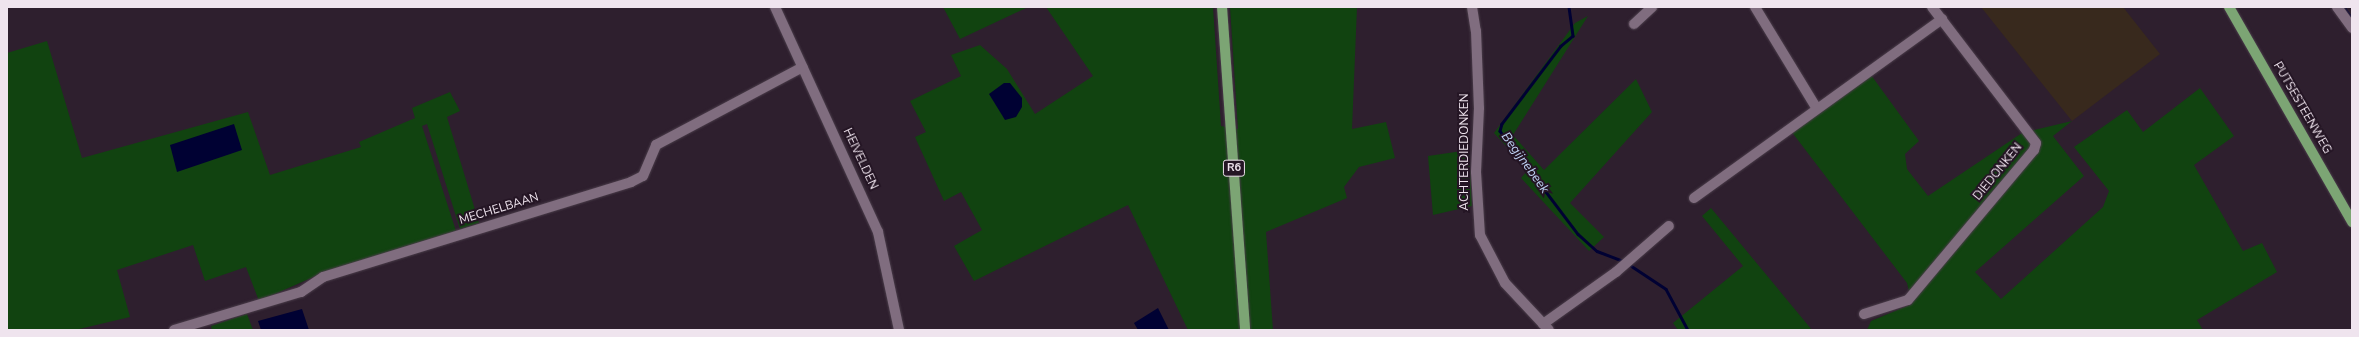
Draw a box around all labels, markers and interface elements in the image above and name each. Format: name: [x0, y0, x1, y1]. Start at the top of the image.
street label: PUTSESTEENWEG: [2270, 59, 2334, 157]
street label: ACHTERDIEDONKEN: [1458, 93, 1472, 211]
street label: HEIVELDEN: [840, 126, 880, 192]
water label: Begijnebeek: [1498, 129, 1552, 197]
street label: DIEDONKEN: [1971, 141, 2025, 203]
road number: R6: [1222, 159, 1246, 177]
street label: MECHELBAAN: [458, 190, 540, 228]

